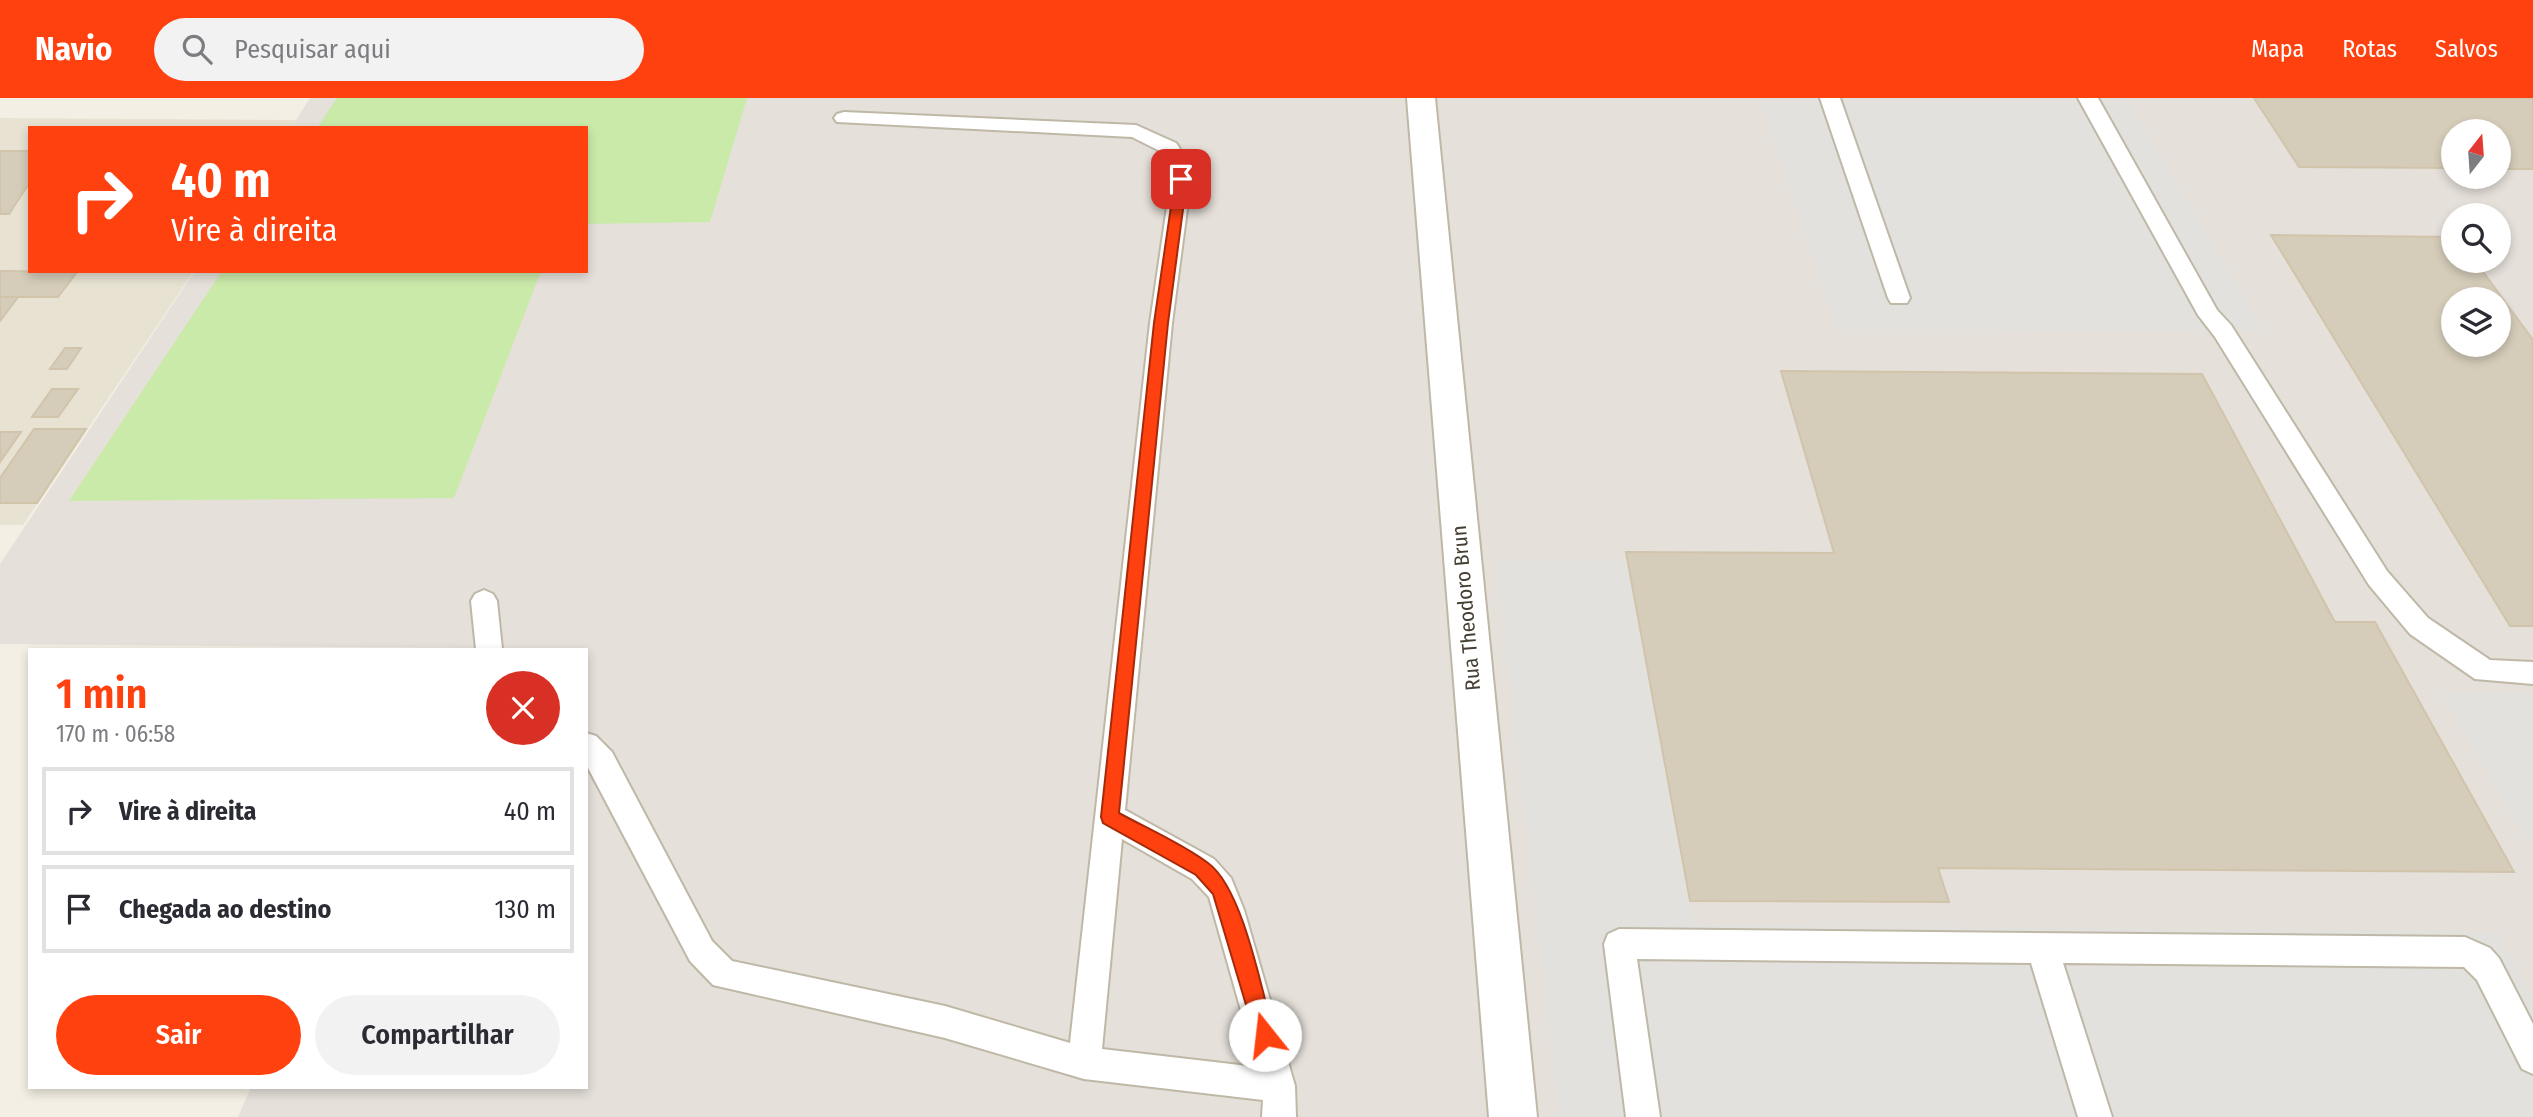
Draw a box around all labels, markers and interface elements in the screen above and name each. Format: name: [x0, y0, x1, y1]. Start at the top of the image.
search box: [154, 18, 644, 81]
text: Navio: [35, 29, 112, 69]
icon: search: [178, 30, 216, 68]
text: Pesquisar aqui: [234, 34, 391, 65]
text: Mapa: [2251, 35, 2304, 63]
text: Rotas: [2342, 35, 2397, 63]
text: Salvos: [2435, 35, 2498, 63]
north arrow: [2441, 119, 2511, 189]
map controls: [2441, 119, 2511, 357]
pin: [1151, 149, 1211, 209]
text: 40 m: [171, 151, 271, 210]
icon: right: [56, 154, 147, 245]
icon: arrive: [1162, 160, 1200, 198]
button: search: [2441, 203, 2511, 273]
text: Vire à direita: [171, 211, 337, 249]
button: layers: [2441, 287, 2511, 357]
street label: Rua Theodoro Brun: [1446, 524, 1486, 692]
text: 1 min: [56, 669, 147, 719]
button: close: [486, 671, 560, 745]
text: 170 m · 06:58: [56, 720, 175, 748]
icon: right: [60, 792, 98, 830]
text: Vire à direita: [119, 796, 257, 827]
text: 40 m: [504, 796, 556, 827]
icon: arrive: [60, 890, 98, 928]
text: Chegada ao destino: [119, 894, 331, 925]
text: 130 m: [494, 894, 556, 925]
button: Sair: [56, 995, 301, 1075]
button: Compartilhar: [315, 995, 560, 1075]
position arrow: [1228, 998, 1302, 1072]

